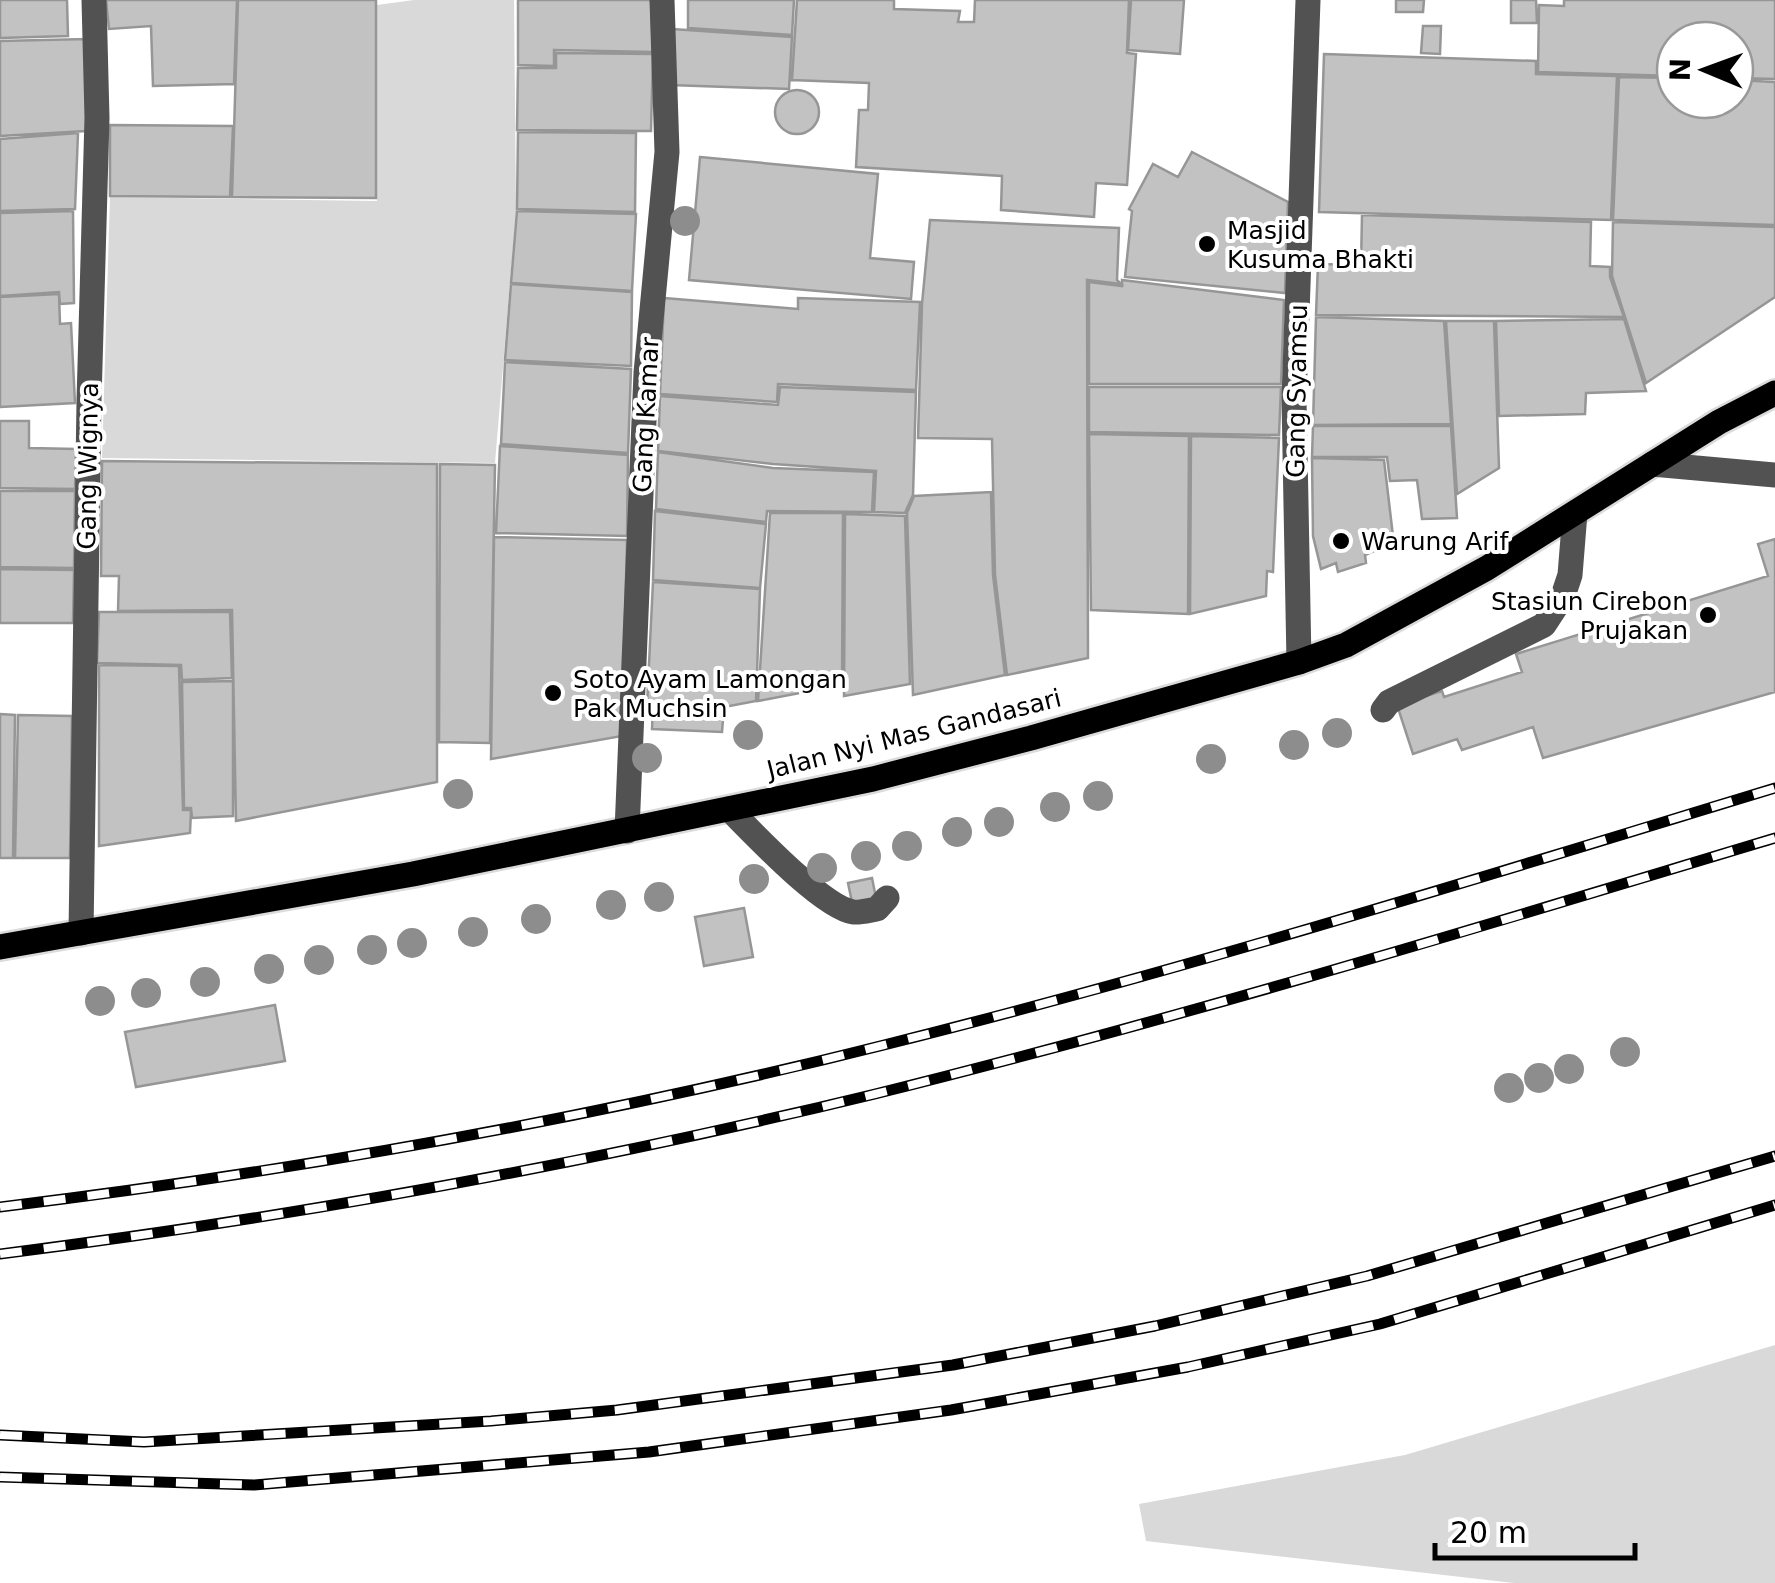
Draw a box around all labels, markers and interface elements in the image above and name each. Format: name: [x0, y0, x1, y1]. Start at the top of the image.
north arrow: [1655, 20, 1755, 120]
text: N: [1664, 58, 1697, 82]
place label: Masjid Kusuma Bhakti: [1227, 216, 1414, 274]
marker: Masjid Kusuma Bhakti: [1196, 233, 1218, 255]
street label: Gang Syamsu: [1281, 304, 1313, 478]
street label: Gang Kamar: [627, 336, 665, 493]
street label: Gang Wignya: [72, 382, 104, 550]
place label: Warung Arif: [1361, 527, 1510, 556]
marker: Warung Arif: [1330, 530, 1352, 552]
place label: Stasiun Cirebon Prujakan: [1491, 587, 1688, 645]
marker: Stasiun Cirebon Prujakan: [1697, 604, 1719, 626]
place label: Soto Ayam Lamongan Pak Muchsin: [573, 665, 847, 723]
marker: Soto Ayam Lamongan Pak Muchsin: [542, 682, 564, 704]
street label: Jalan Nyi Mas Gandasari: [762, 683, 1064, 785]
scale bar: [1435, 1498, 1635, 1560]
text: 20 m: [1450, 1515, 1527, 1550]

